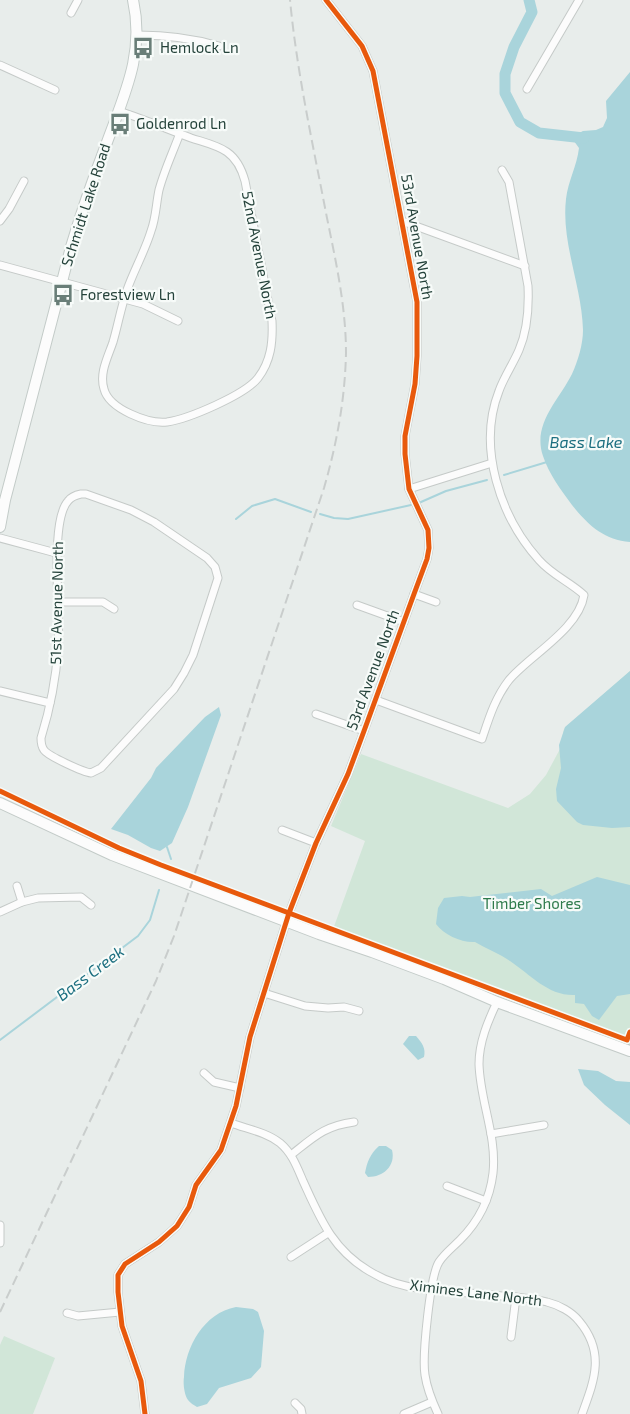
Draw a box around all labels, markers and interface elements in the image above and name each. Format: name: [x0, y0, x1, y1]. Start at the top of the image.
bus stop icon: Hemlock Ln: [130, 35, 156, 61]
place label: Hemlock Ln: [160, 38, 239, 56]
bus stop icon: Goldenrod Ln: [107, 111, 133, 137]
place label: Goldenrod Ln: [136, 114, 226, 132]
street label: Schmidt Lake Road: [57, 141, 113, 268]
street label: 53rd Avenue North: [398, 173, 438, 301]
street label: 52nd Avenue North: [239, 189, 281, 320]
bus stop icon: Forestview Ln: [50, 282, 76, 308]
place label: Forestview Ln: [80, 285, 175, 303]
water label: Bass Lake: [550, 432, 623, 451]
street label: 51st Avenue North: [46, 541, 66, 665]
street label: 53rd Avenue North: [342, 607, 402, 732]
park label: Timber Shores: [483, 894, 581, 912]
water label: Bass Creek: [52, 941, 127, 1004]
street label: Ximines Lane North: [409, 1275, 543, 1309]

